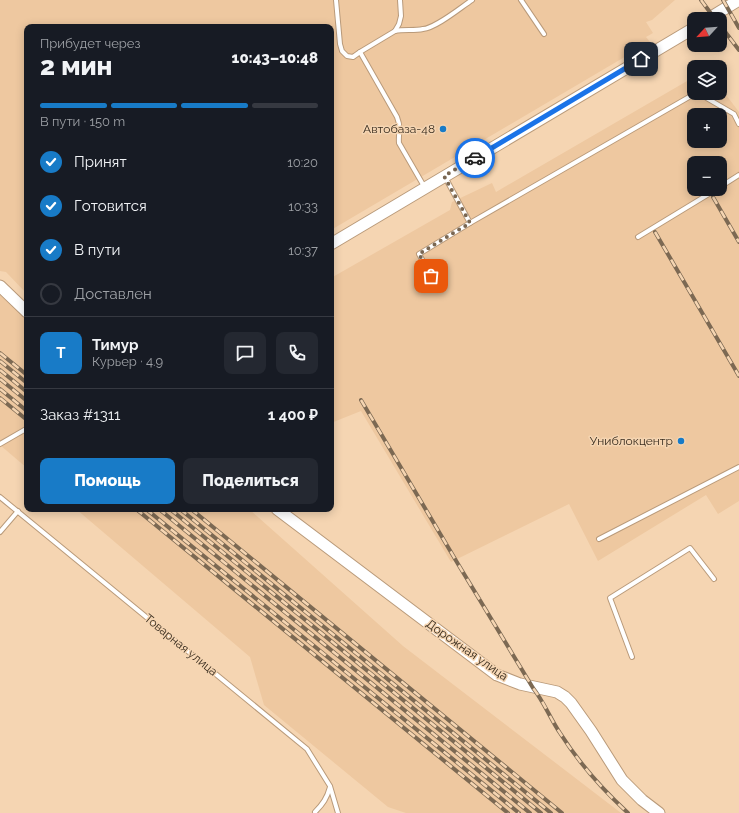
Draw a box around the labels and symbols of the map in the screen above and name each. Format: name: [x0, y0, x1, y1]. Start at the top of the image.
north arrow: [687, 12, 727, 52]
pin: [624, 42, 658, 76]
place label: Автобаза-48: [363, 122, 435, 136]
marker: Автобаза-48: [438, 124, 448, 134]
courier: [455, 138, 495, 178]
pin: [414, 259, 448, 293]
place label: Униблокцентр: [590, 434, 673, 448]
marker: Униблокцентр: [676, 436, 686, 446]
street label: Товарная улица: [142, 611, 220, 679]
street label: Дорожная улица: [423, 617, 511, 683]

